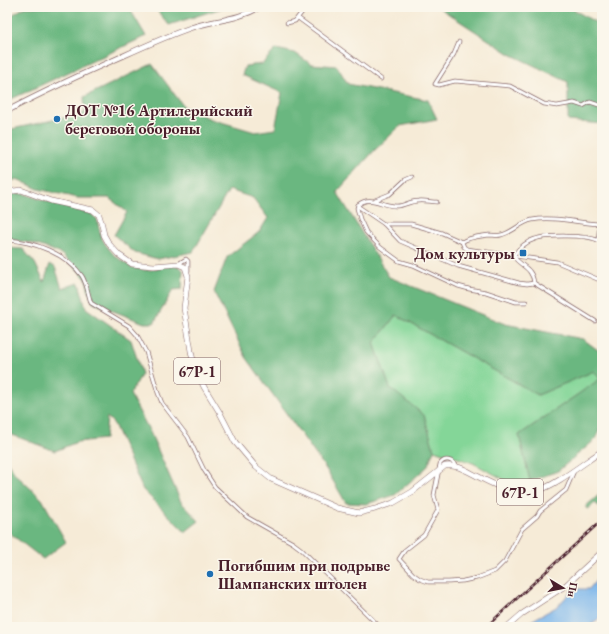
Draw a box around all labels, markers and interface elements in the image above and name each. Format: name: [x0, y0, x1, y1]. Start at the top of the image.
place label: ДОТ №16 Артилерийский береговой обороны: [65, 100, 253, 139]
marker: ДОТ №16 Артилерийский береговой обороны: [52, 114, 62, 124]
place label: Дом культуры: [414, 243, 515, 264]
marker: Дом культуры: [518, 248, 528, 258]
road number: 67Р-1: [174, 358, 220, 384]
road number: 67Р-1: [497, 479, 543, 505]
place label: Погибшим при подрыве Шампанских штолен: [218, 555, 391, 594]
north arrow: [543, 568, 583, 608]
marker: Погибшим при подрыве Шампанских штолен: [205, 569, 215, 579]
text: Пн: [565, 581, 581, 599]

